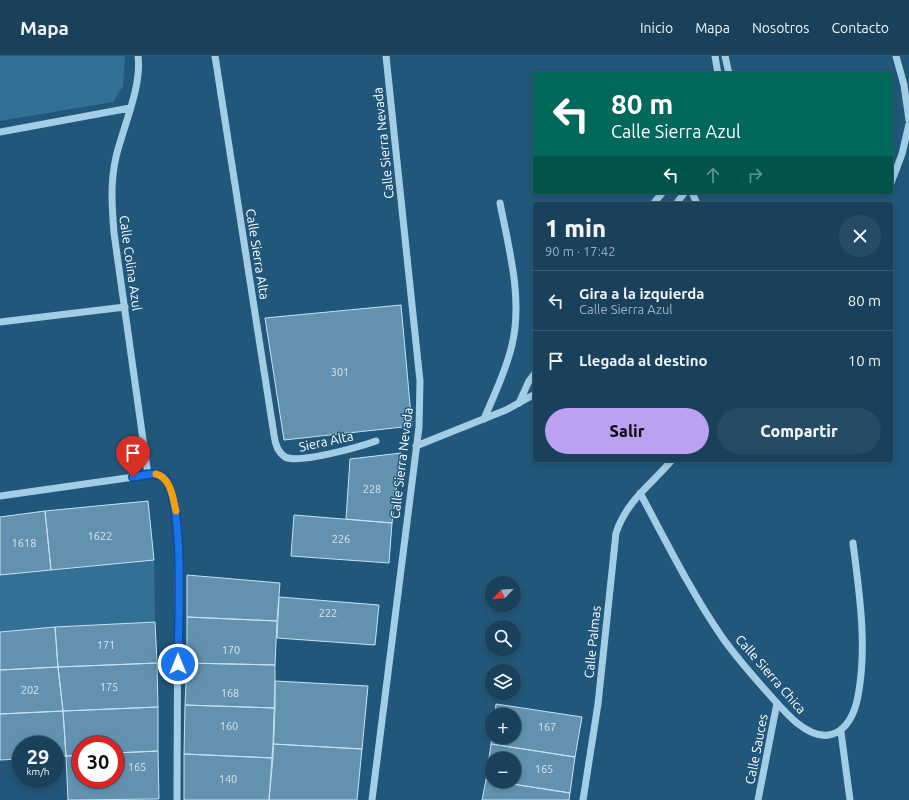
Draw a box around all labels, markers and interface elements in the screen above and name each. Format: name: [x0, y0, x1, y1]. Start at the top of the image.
text: Mapa: [20, 17, 69, 39]
text: Inicio: [640, 20, 673, 36]
text: Mapa: [695, 20, 730, 36]
text: Nosotros: [752, 20, 809, 36]
text: Contacto: [831, 20, 889, 36]
street label: Calle Sierra Nevada: [370, 87, 396, 199]
icon: left: [545, 88, 597, 140]
text: 80 m: [611, 88, 673, 119]
text: Calle Sierra Azul: [611, 121, 741, 141]
icon: left: [660, 164, 682, 186]
icon: ahead: [702, 164, 724, 186]
icon: right: [744, 164, 766, 186]
street label: Calle Sierra Alta: [244, 208, 272, 300]
street label: Calle Colina Azul: [117, 214, 145, 312]
text: 1 min: [545, 215, 606, 242]
button: close: [839, 215, 881, 257]
text: 90 m · 17:42: [545, 244, 616, 258]
text: Gira a la izquierda: [579, 285, 705, 302]
icon: left: [545, 290, 567, 312]
text: 80 m: [848, 292, 881, 309]
text: Calle Sierra Azul: [579, 302, 673, 316]
icon: arrive: [545, 350, 567, 372]
text: Llegada al destino: [579, 352, 708, 369]
text: 10 m: [848, 352, 881, 369]
house number: 301: [331, 366, 349, 378]
street label: Calle Sierra Nevada: [387, 407, 415, 519]
button: Salir: [545, 408, 709, 454]
button: Compartir: [717, 408, 881, 454]
street label: Siera Alta: [297, 428, 355, 454]
pin: [116, 436, 150, 477]
icon: arrive: [122, 442, 144, 464]
house number: 228: [363, 483, 381, 495]
house number: 1622: [88, 530, 112, 542]
house number: 226: [332, 533, 350, 545]
house number: 1618: [12, 537, 36, 549]
north arrow: [485, 576, 521, 612]
map controls: [485, 576, 521, 788]
street label: Calle Palmas: [581, 605, 603, 679]
house number: 222: [319, 607, 337, 619]
button: search: [485, 620, 521, 656]
street label: Calle Sierra Chica: [733, 632, 809, 716]
house number: 171: [97, 639, 115, 651]
position arrow: [157, 643, 199, 685]
house number: 170: [222, 644, 240, 656]
button: layers: [485, 664, 521, 700]
house number: 175: [100, 681, 118, 693]
house number: 202: [21, 684, 39, 696]
house number: 168: [221, 687, 239, 699]
button: +: [485, 708, 521, 744]
street label: Calle Sauces: [742, 712, 770, 785]
house number: 160: [220, 720, 238, 732]
house number: 167: [538, 721, 556, 733]
speed limit sign: 30: [72, 736, 124, 788]
text: 29: [27, 745, 49, 768]
button: −: [485, 752, 521, 788]
house number: 165: [128, 761, 146, 773]
house number: 165: [535, 763, 553, 775]
text: km/h: [26, 766, 50, 777]
house number: 140: [219, 773, 237, 785]

